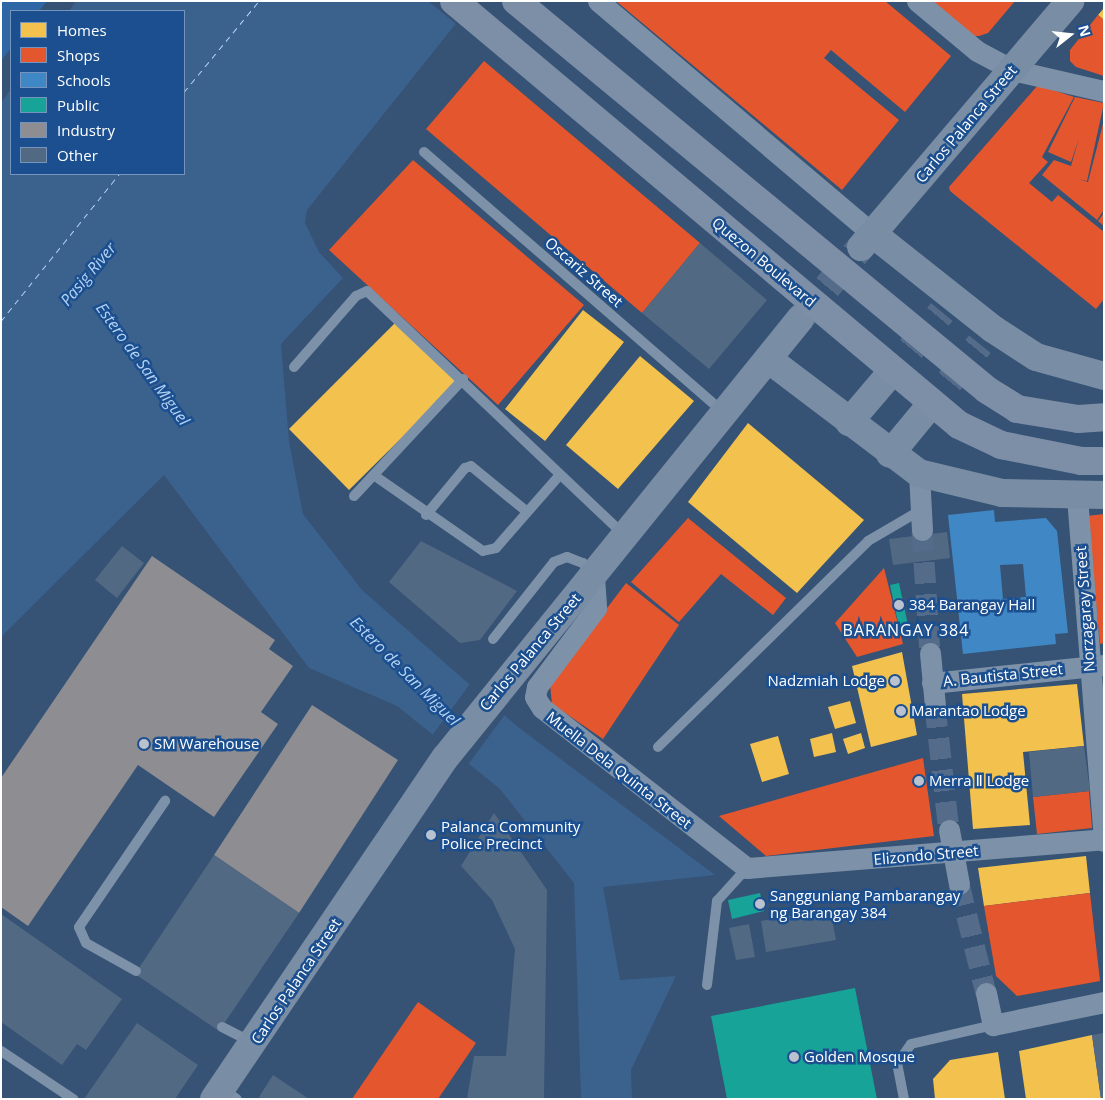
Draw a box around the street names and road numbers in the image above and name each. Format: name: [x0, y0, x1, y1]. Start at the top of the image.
street label: Carlos Palanca Street: [912, 62, 1020, 186]
street label: Quezon Boulevard: [709, 213, 819, 311]
street label: Oscariz Street: [541, 233, 627, 311]
street label: Norzagaray Street: [1072, 545, 1098, 673]
street label: Carlos Palanca Street: [476, 590, 584, 714]
street label: A. Bautista Street: [942, 660, 1064, 690]
street label: Muella Dela Quinta Street: [543, 708, 695, 832]
street label: Elizondo Street: [873, 841, 979, 869]
street label: Carlos Palanca Street: [247, 915, 345, 1047]

